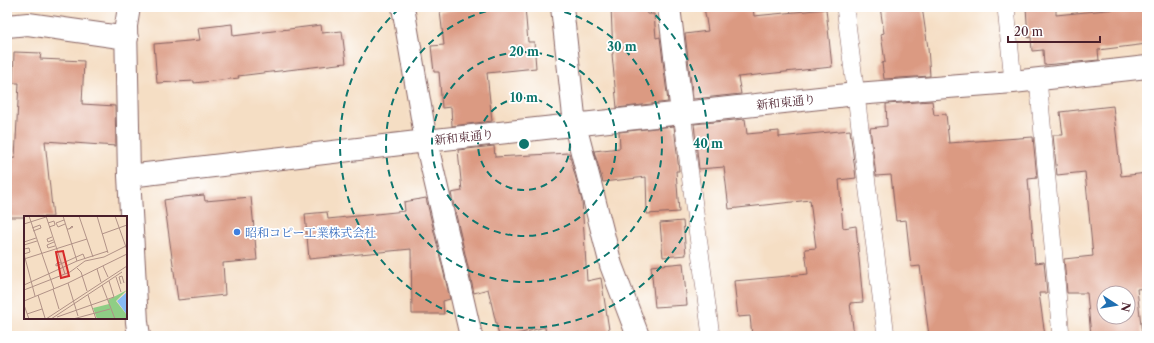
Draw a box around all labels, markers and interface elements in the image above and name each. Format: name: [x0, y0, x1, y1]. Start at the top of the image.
scale bar: [1008, 18, 1100, 44]
text: 20 m: [1014, 24, 1043, 39]
text: 30 m: [607, 39, 637, 54]
text: 20 m: [509, 44, 539, 59]
text: 10 m: [510, 90, 538, 105]
street label: 新和東通り: [755, 91, 817, 113]
street label: 新和東通り: [433, 126, 495, 148]
text: 40 m: [693, 136, 723, 151]
centre of rings: [517, 137, 531, 151]
inset map: [24, 216, 127, 319]
place label: 昭和コピー工業株式会社: [245, 225, 377, 240]
marker: 昭和コピー工業株式会社: [232, 227, 242, 237]
north arrow: [1096, 285, 1136, 325]
text: N: [1118, 301, 1134, 314]

